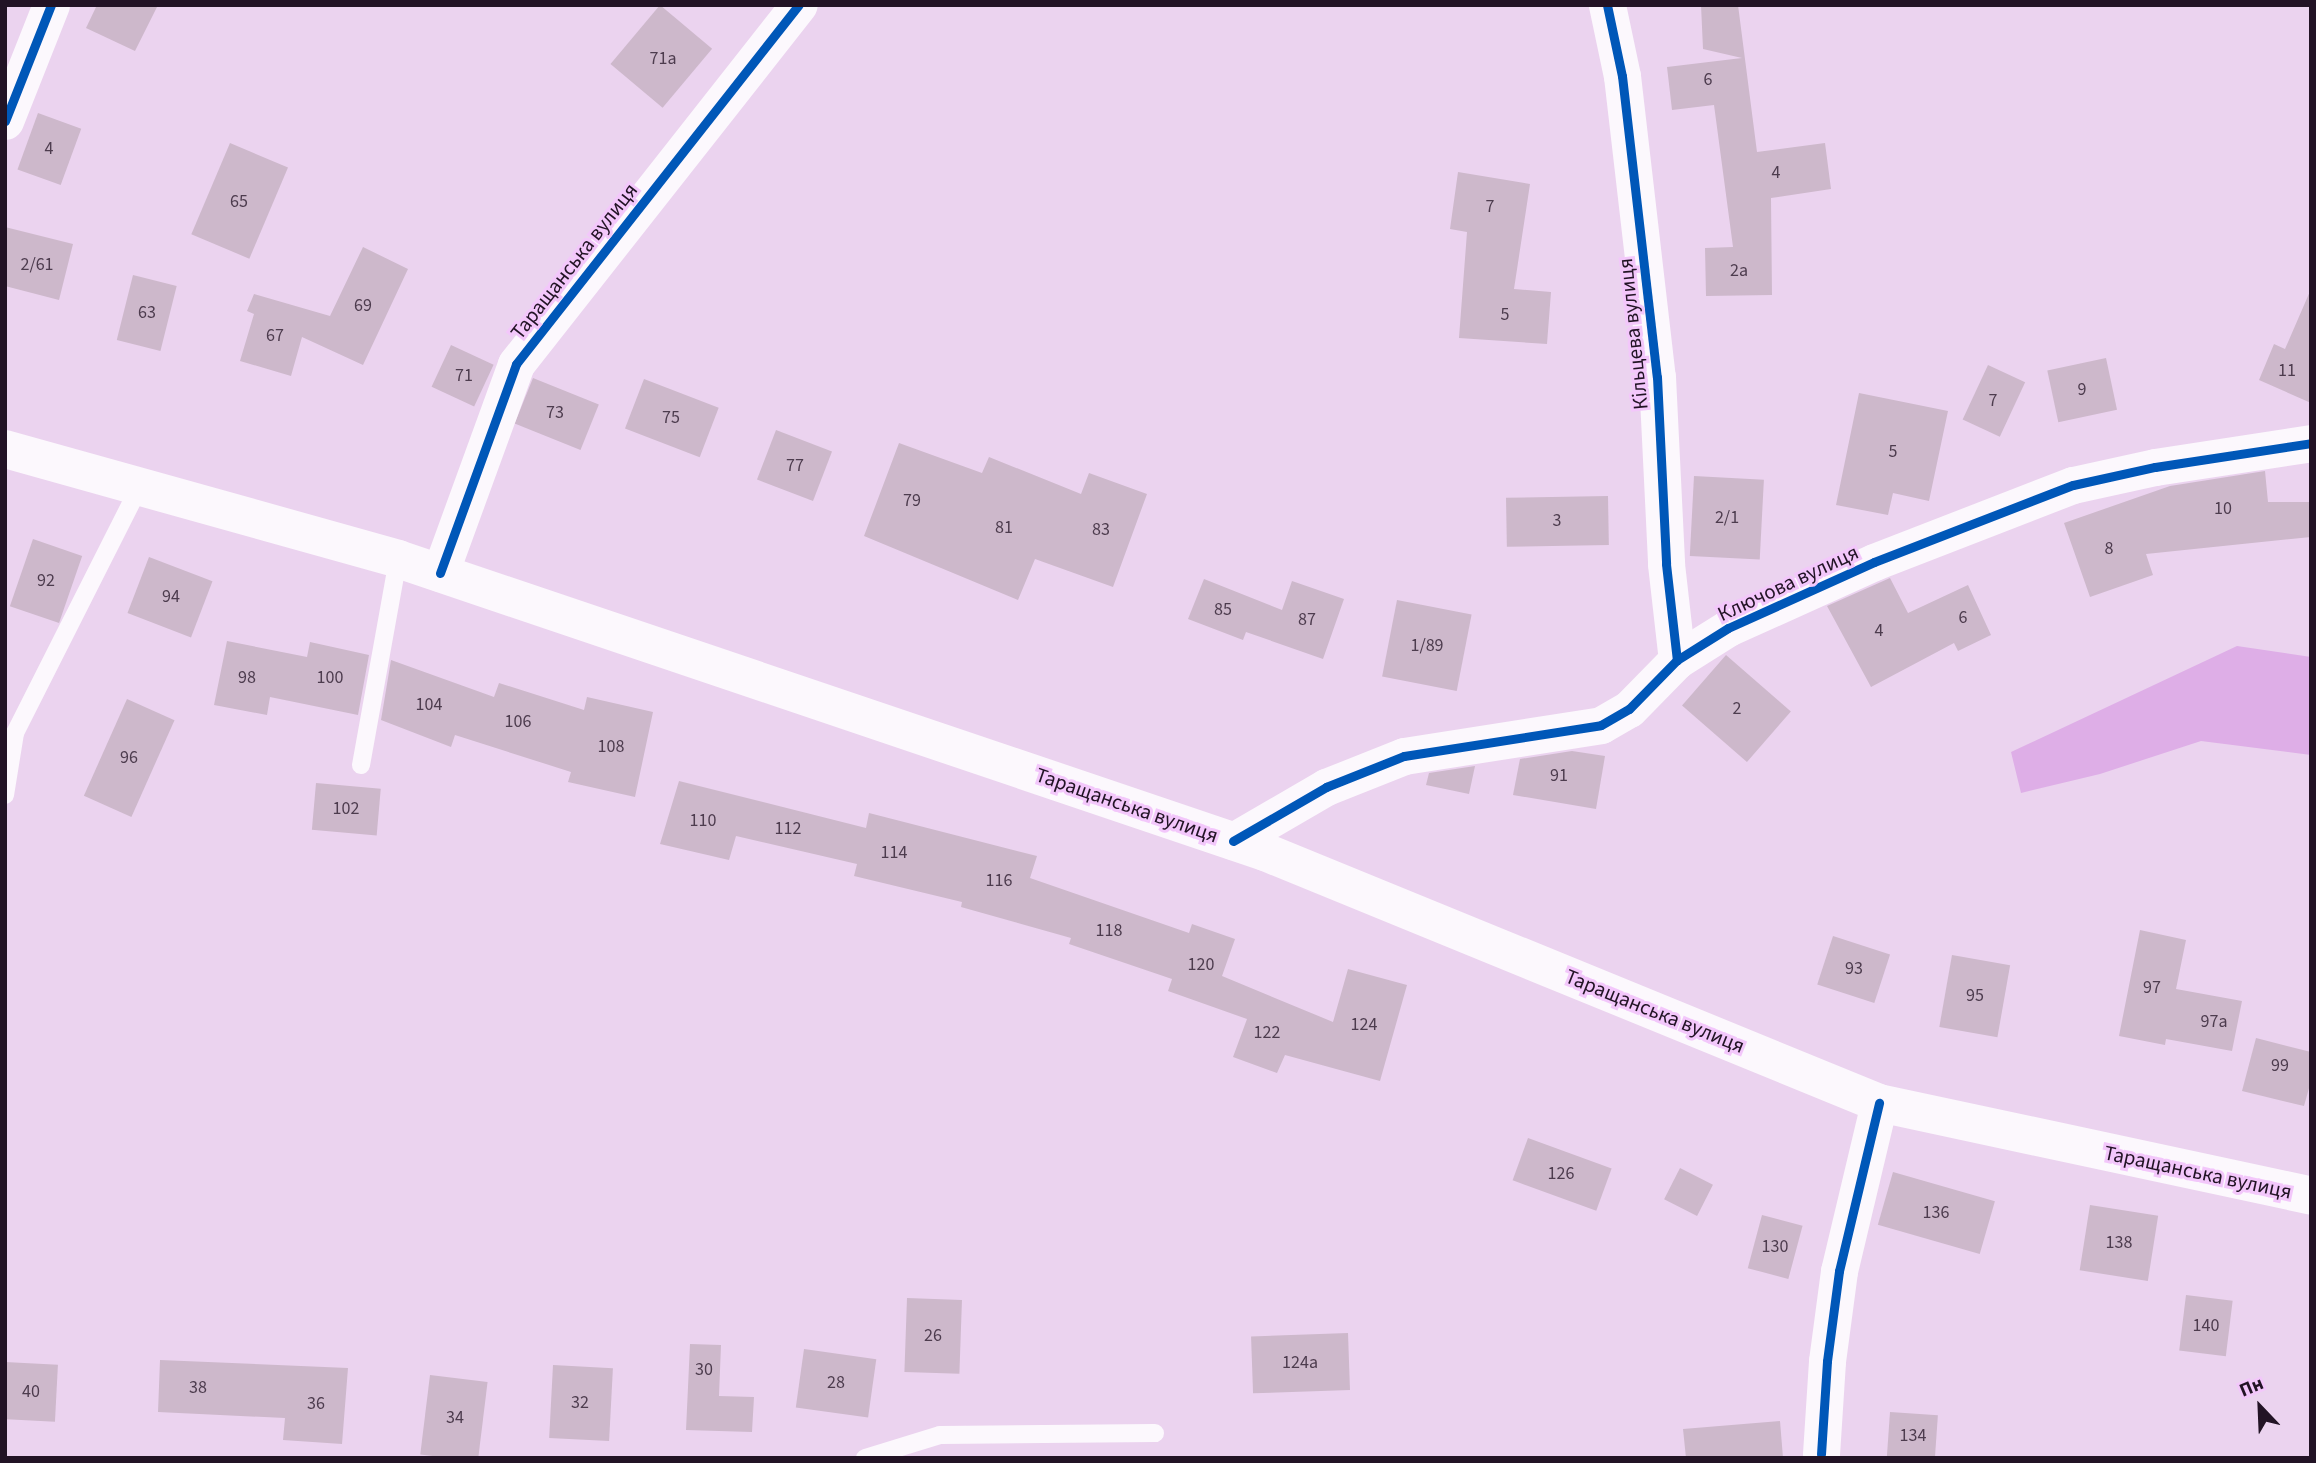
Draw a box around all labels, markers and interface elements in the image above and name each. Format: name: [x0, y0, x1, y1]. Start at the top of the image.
house number: 71а: [650, 48, 676, 70]
house number: 6: [1704, 69, 1712, 91]
house number: 4: [45, 138, 53, 160]
house number: 4: [1772, 162, 1780, 184]
street label: Таращанська вулиця: [505, 178, 643, 344]
house number: 65: [230, 191, 248, 213]
house number: 7: [1486, 196, 1494, 218]
house number: 2/61: [20, 254, 54, 276]
street label: Кільцева вулиця: [1613, 257, 1653, 411]
house number: 2а: [1730, 260, 1748, 282]
house number: 69: [354, 295, 372, 317]
house number: 63: [138, 302, 156, 324]
house number: 5: [1501, 304, 1509, 326]
house number: 67: [266, 325, 284, 347]
house number: 11: [2278, 360, 2296, 382]
house number: 71: [455, 365, 473, 387]
house number: 9: [2078, 379, 2086, 401]
house number: 7: [1989, 390, 1997, 412]
house number: 73: [546, 402, 564, 424]
house number: 75: [662, 407, 680, 429]
house number: 5: [1889, 441, 1897, 463]
house number: 77: [786, 455, 804, 477]
house number: 79: [903, 490, 921, 512]
house number: 10: [2214, 498, 2232, 520]
house number: 2/1: [1715, 507, 1739, 529]
house number: 3: [1553, 510, 1561, 532]
house number: 81: [995, 517, 1013, 539]
house number: 83: [1092, 519, 1110, 541]
house number: 8: [2105, 538, 2113, 560]
street label: Ключова вулиця: [1714, 539, 1862, 627]
house number: 92: [37, 570, 55, 592]
house number: 94: [162, 586, 180, 608]
house number: 85: [1214, 599, 1232, 621]
house number: 6: [1959, 607, 1967, 629]
house number: 87: [1298, 609, 1316, 631]
house number: 4: [1875, 620, 1883, 642]
house number: 1/89: [1410, 635, 1444, 657]
house number: 98: [238, 667, 256, 689]
house number: 100: [317, 667, 343, 689]
house number: 104: [416, 694, 442, 716]
house number: 2: [1733, 698, 1741, 720]
house number: 106: [505, 711, 531, 733]
house number: 108: [598, 736, 624, 758]
house number: 96: [120, 747, 138, 769]
street label: Таращанська вулиця: [1032, 762, 1222, 848]
house number: 91: [1550, 765, 1568, 787]
house number: 102: [333, 798, 359, 820]
house number: 110: [690, 810, 716, 832]
house number: 112: [775, 818, 801, 840]
house number: 114: [881, 842, 907, 864]
house number: 116: [986, 870, 1012, 892]
house number: 118: [1096, 920, 1122, 942]
house number: 120: [1188, 954, 1214, 976]
house number: 93: [1845, 958, 1863, 980]
street label: Таращанська вулиця: [1562, 963, 1748, 1059]
house number: 97: [2143, 977, 2161, 999]
house number: 95: [1966, 985, 1984, 1007]
house number: 97а: [2201, 1011, 2227, 1033]
house number: 124: [1351, 1014, 1377, 1036]
house number: 122: [1254, 1022, 1280, 1044]
house number: 99: [2271, 1055, 2289, 1077]
street label: Таращанська вулиця: [2102, 1140, 2294, 1204]
house number: 126: [1548, 1163, 1574, 1185]
house number: 136: [1923, 1202, 1949, 1224]
house number: 138: [2106, 1232, 2132, 1254]
house number: 130: [1762, 1236, 1788, 1258]
house number: 140: [2193, 1315, 2219, 1337]
house number: 26: [924, 1325, 942, 1347]
house number: 124а: [1282, 1352, 1318, 1374]
house number: 30: [695, 1359, 713, 1381]
text: Пн: [2235, 1370, 2268, 1404]
house number: 28: [827, 1372, 845, 1394]
north arrow: [2225, 1372, 2295, 1442]
house number: 38: [189, 1377, 207, 1399]
house number: 40: [22, 1381, 40, 1403]
house number: 32: [571, 1392, 589, 1414]
house number: 36: [307, 1393, 325, 1415]
house number: 34: [446, 1407, 464, 1429]
house number: 134: [1900, 1425, 1926, 1447]

